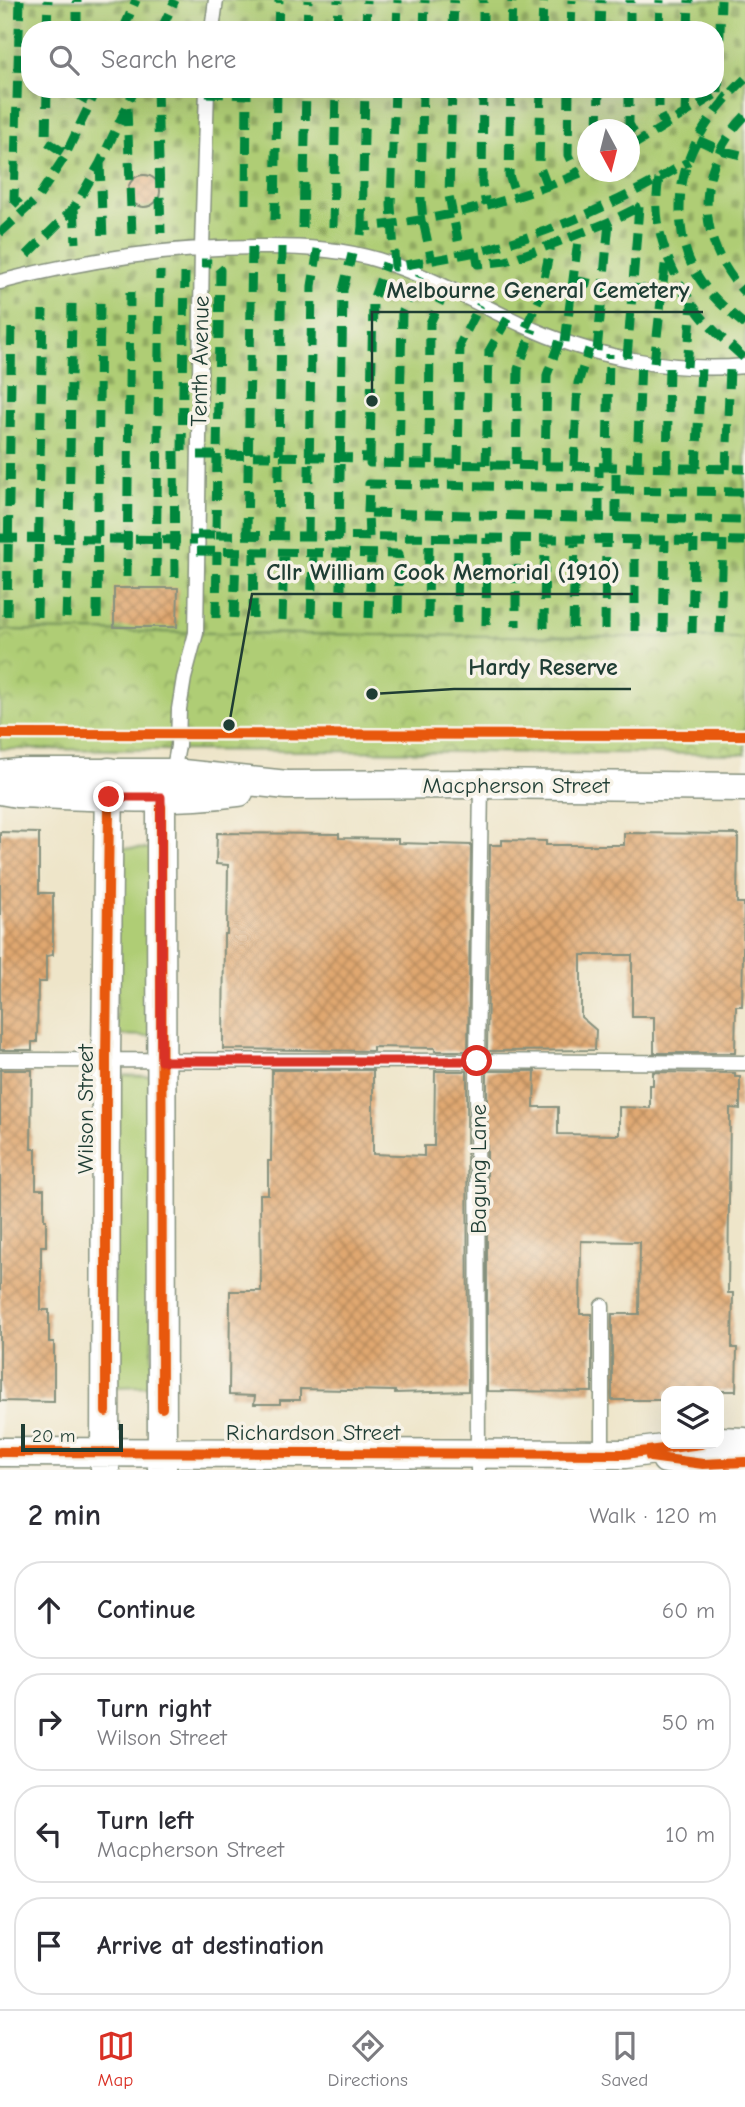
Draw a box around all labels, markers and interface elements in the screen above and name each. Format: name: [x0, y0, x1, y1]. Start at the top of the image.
search box: [21, 21, 724, 98]
icon: search: [45, 41, 83, 79]
text: Search here: [101, 45, 236, 75]
north arrow: [577, 119, 640, 182]
callout: Melbourne General Cemetery: [372, 267, 703, 312]
text: Melbourne General Cemetery: [387, 276, 690, 304]
street label: Tenth Avenue: [185, 295, 215, 427]
callout: Cllr William Cook Memorial (1910): [252, 549, 633, 594]
text: Cllr William Cook Memorial (1910): [266, 558, 620, 586]
callout: Hardy Reserve: [454, 644, 631, 689]
text: Hardy Reserve: [468, 653, 618, 681]
street label: Macpherson Street: [422, 772, 611, 799]
route end: [93, 781, 124, 812]
street label: Wilson Street: [72, 1043, 99, 1174]
route start: [461, 1045, 492, 1076]
street label: Bagung Lane: [465, 1104, 492, 1234]
map controls: [661, 1386, 724, 1449]
button: layers: [661, 1386, 724, 1449]
street label: Richardson Street: [226, 1419, 402, 1446]
scale bar: [21, 1421, 122, 1453]
text: 20 m: [32, 1425, 76, 1447]
text: 2 min: [28, 1498, 101, 1533]
text: Walk · 120 m: [589, 1502, 717, 1529]
icon: ahead: [30, 1591, 68, 1629]
text: Continue: [97, 1595, 195, 1625]
text: 60 m: [662, 1597, 715, 1624]
text: Turn right: [97, 1694, 211, 1724]
icon: right: [30, 1703, 68, 1741]
text: 50 m: [662, 1709, 715, 1736]
text: Wilson Street: [97, 1724, 227, 1751]
text: Turn left: [97, 1806, 194, 1836]
icon: left: [30, 1815, 68, 1853]
text: 10 m: [665, 1821, 715, 1848]
text: Macpherson Street: [97, 1836, 284, 1863]
icon: arrive: [30, 1927, 68, 1965]
text: Arrive at destination: [97, 1931, 324, 1961]
tab: Map: [97, 2027, 135, 2091]
tab: Directions: [328, 2027, 408, 2091]
tab: Saved: [601, 2027, 648, 2091]

